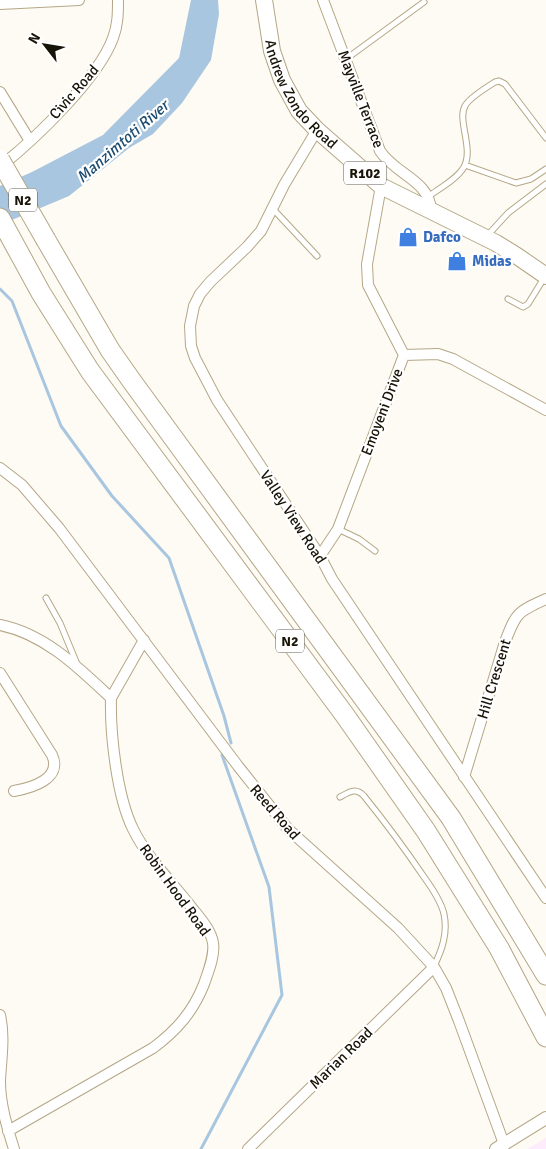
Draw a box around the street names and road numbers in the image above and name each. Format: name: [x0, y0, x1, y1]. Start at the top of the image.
street label: Andrew Zondo Road: [261, 38, 341, 152]
street label: Mayville Terrace: [334, 48, 388, 150]
street label: Civic Road: [46, 61, 103, 123]
road number: R102: [344, 162, 386, 184]
road number: N2: [9, 188, 37, 212]
street label: Emoyeni Drive: [357, 366, 407, 458]
street label: Valley View Road: [256, 467, 330, 567]
road number: N2: [276, 630, 304, 652]
street label: Hill Crescent: [473, 637, 515, 721]
street label: Reed Road: [246, 781, 304, 843]
street label: Robin Hood Road: [136, 841, 214, 939]
street label: Marian Road: [306, 1023, 376, 1093]

